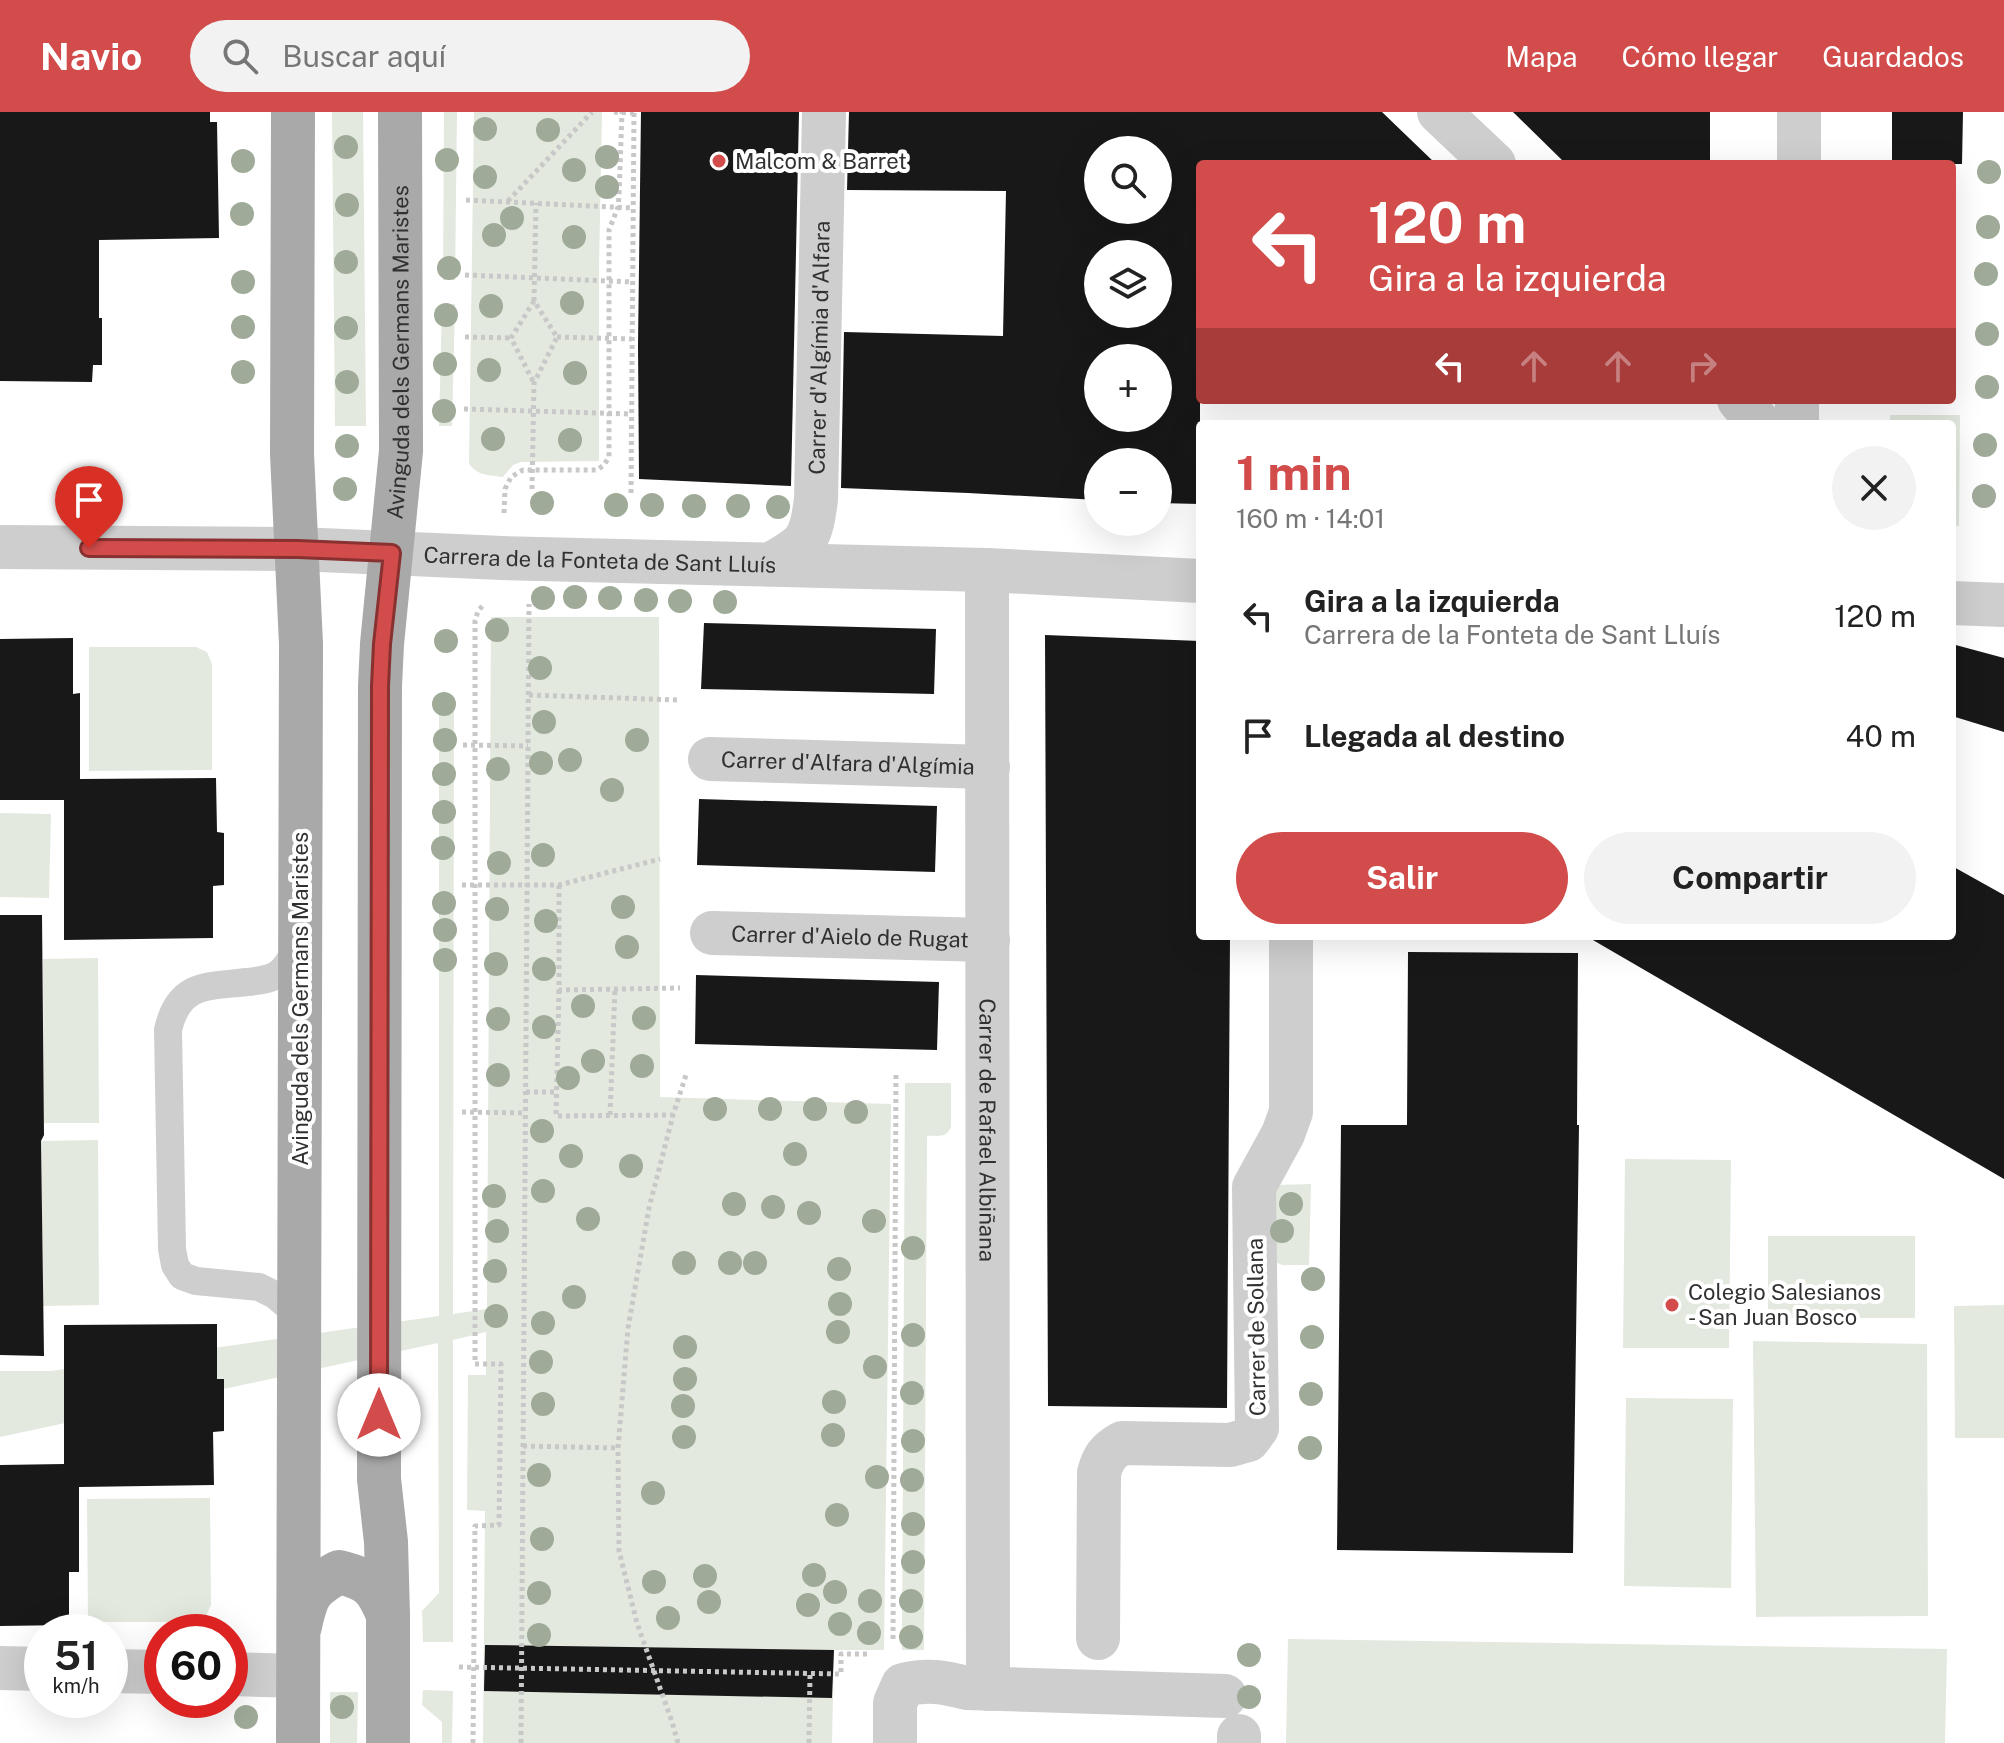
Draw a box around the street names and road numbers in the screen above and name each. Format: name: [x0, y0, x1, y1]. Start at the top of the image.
street label: Avinguda dels Germans Maristes: [381, 185, 414, 521]
street label: Carrer d'Algímia d'Alfara: [804, 220, 835, 475]
street label: Carrera de la Fonteta de Sant Lluís: [423, 542, 776, 578]
street label: Carrer d'Alfara d'Algímia: [721, 746, 975, 780]
street label: Avinguda dels Germans Maristes: [287, 832, 313, 1166]
street label: Carrer d'Aielo de Rugat: [731, 920, 969, 953]
street label: Carrer de Rafael Albiñana: [974, 998, 1001, 1262]
street label: Carrer de Sollana: [1241, 1238, 1271, 1416]

